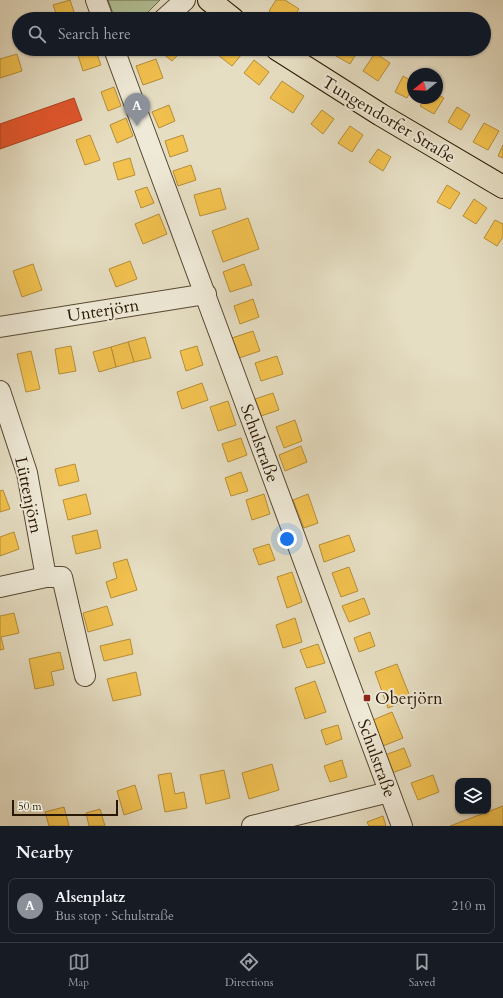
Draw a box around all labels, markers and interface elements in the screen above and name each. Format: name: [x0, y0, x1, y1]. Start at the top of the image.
search box: [12, 12, 491, 56]
icon: search: [26, 23, 48, 45]
text: Search here: [58, 24, 131, 44]
north arrow: [407, 68, 443, 104]
street label: Tungendorfer Straße: [318, 70, 460, 168]
pin: A: [124, 93, 150, 126]
street label: Unterjörn: [65, 293, 141, 328]
street label: Schulstraße: [235, 401, 284, 485]
street label: Lüttenjörn: [9, 455, 48, 536]
your location: [277, 529, 297, 549]
place label: Oberjörn: [375, 687, 443, 710]
marker: Oberjörn: [362, 693, 372, 703]
street label: Schulstraße: [352, 716, 401, 800]
map controls: [455, 778, 491, 814]
button: layers: [455, 778, 491, 814]
scale bar: [12, 798, 118, 817]
text: 50 m: [18, 799, 42, 814]
text: Nearby: [16, 841, 73, 864]
text: Alsenplatz: [55, 887, 125, 907]
text: A: [25, 897, 35, 915]
text: 210 m: [452, 897, 486, 915]
text: Bus stop · Schulstraße: [55, 907, 174, 925]
tab: Map: [68, 951, 90, 990]
tab: Directions: [225, 951, 273, 990]
tab: Saved: [409, 951, 435, 990]

